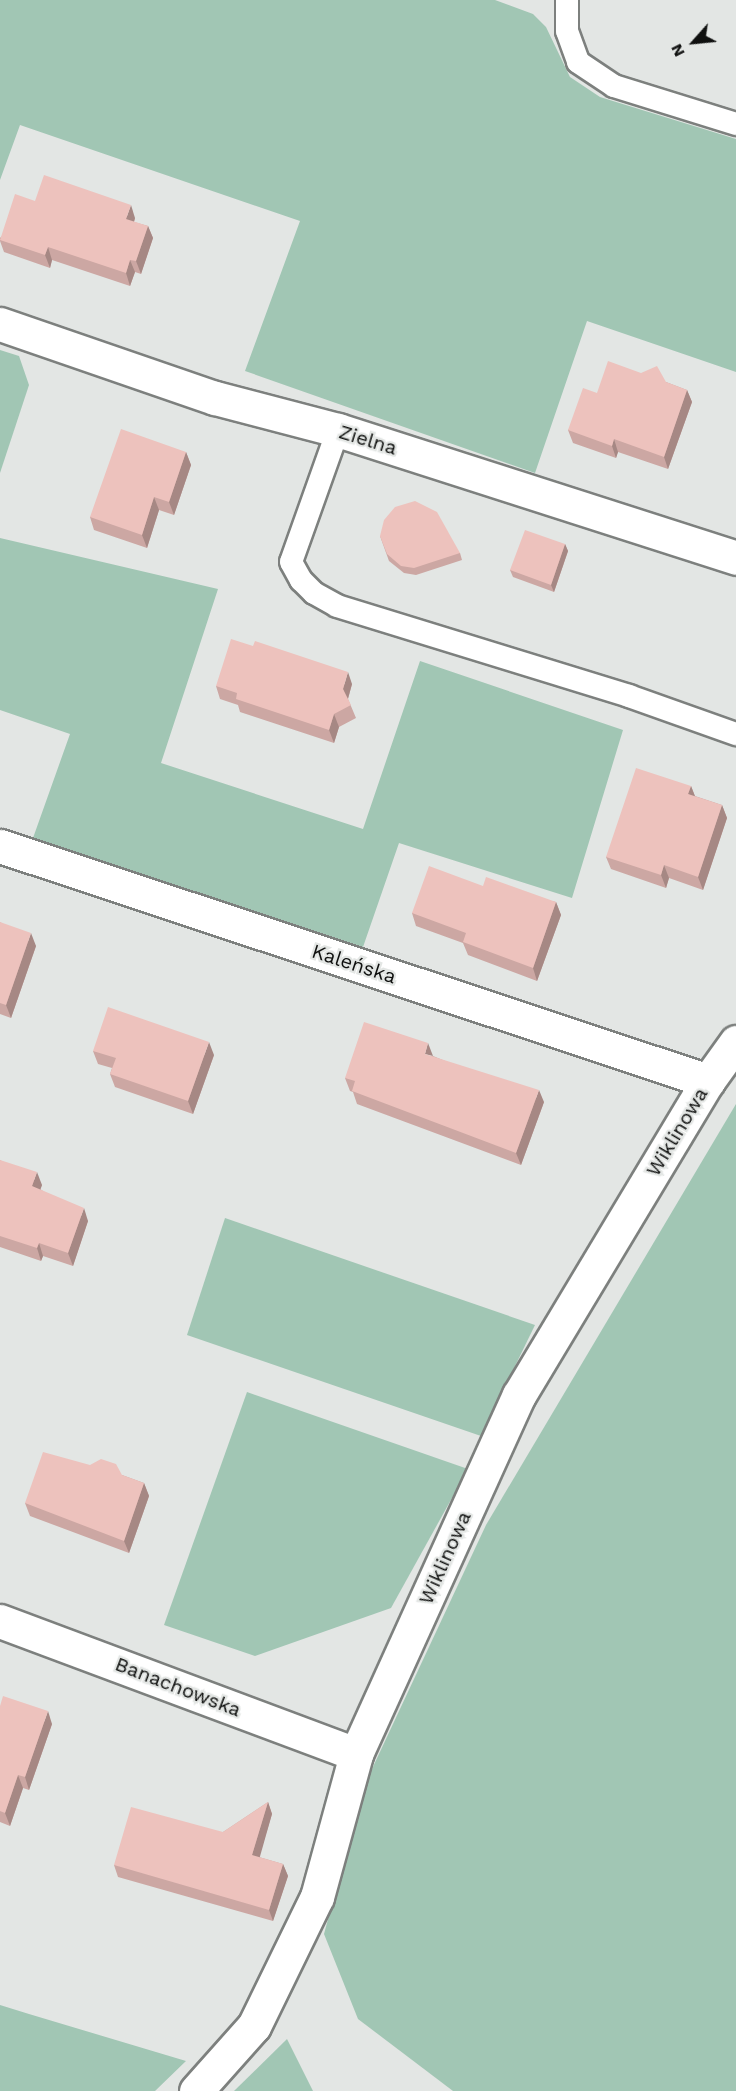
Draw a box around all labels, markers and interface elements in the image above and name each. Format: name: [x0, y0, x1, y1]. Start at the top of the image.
north arrow: [664, 12, 724, 72]
text: N: [666, 41, 689, 60]
street label: Zielna: [336, 420, 400, 460]
street label: Kaleńska: [309, 939, 399, 989]
street label: Wiklinowa: [641, 1083, 713, 1181]
street label: Wiklinowa: [414, 1508, 476, 1608]
street label: Banachowska: [112, 1652, 244, 1722]

